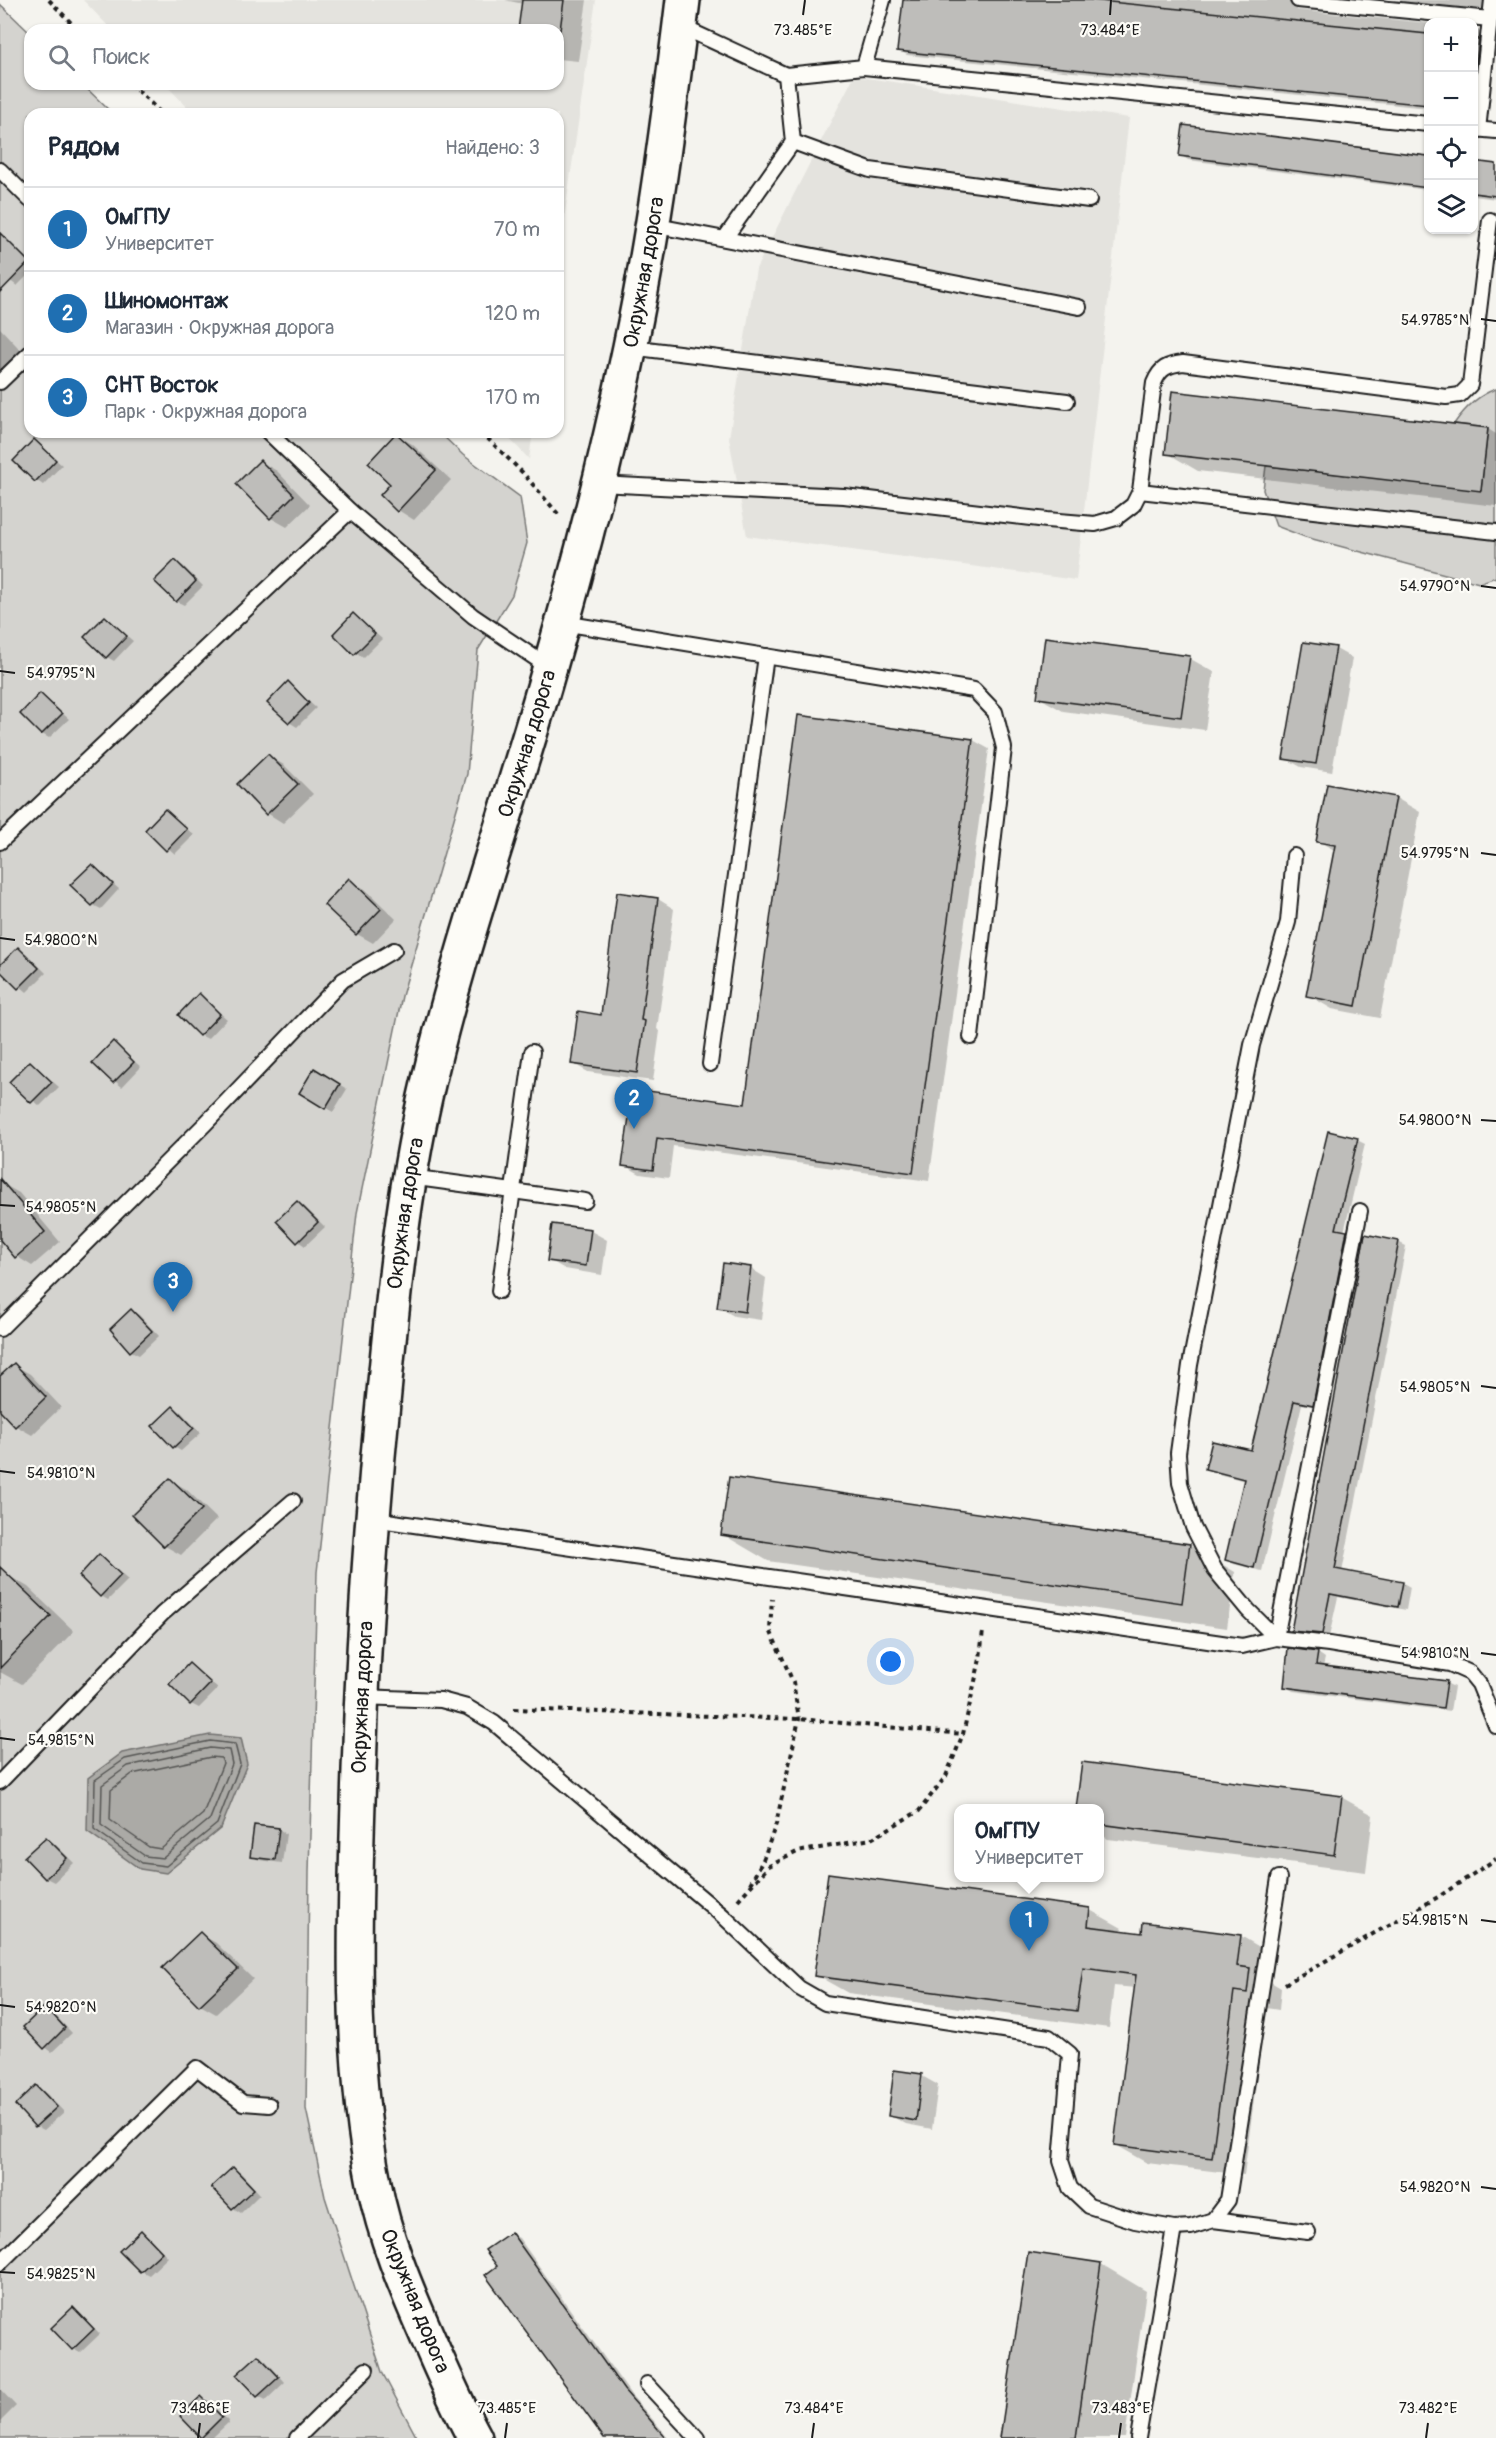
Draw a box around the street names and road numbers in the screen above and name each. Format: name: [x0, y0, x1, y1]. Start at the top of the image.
street label: Окружная дорога: [617, 195, 670, 350]
street label: Окружная дорога: [492, 667, 562, 821]
street label: Окружная дорога: [381, 1135, 430, 1291]
street label: Окружная дорога: [345, 1620, 379, 1774]
street label: Окружная дорога: [374, 2225, 456, 2377]

